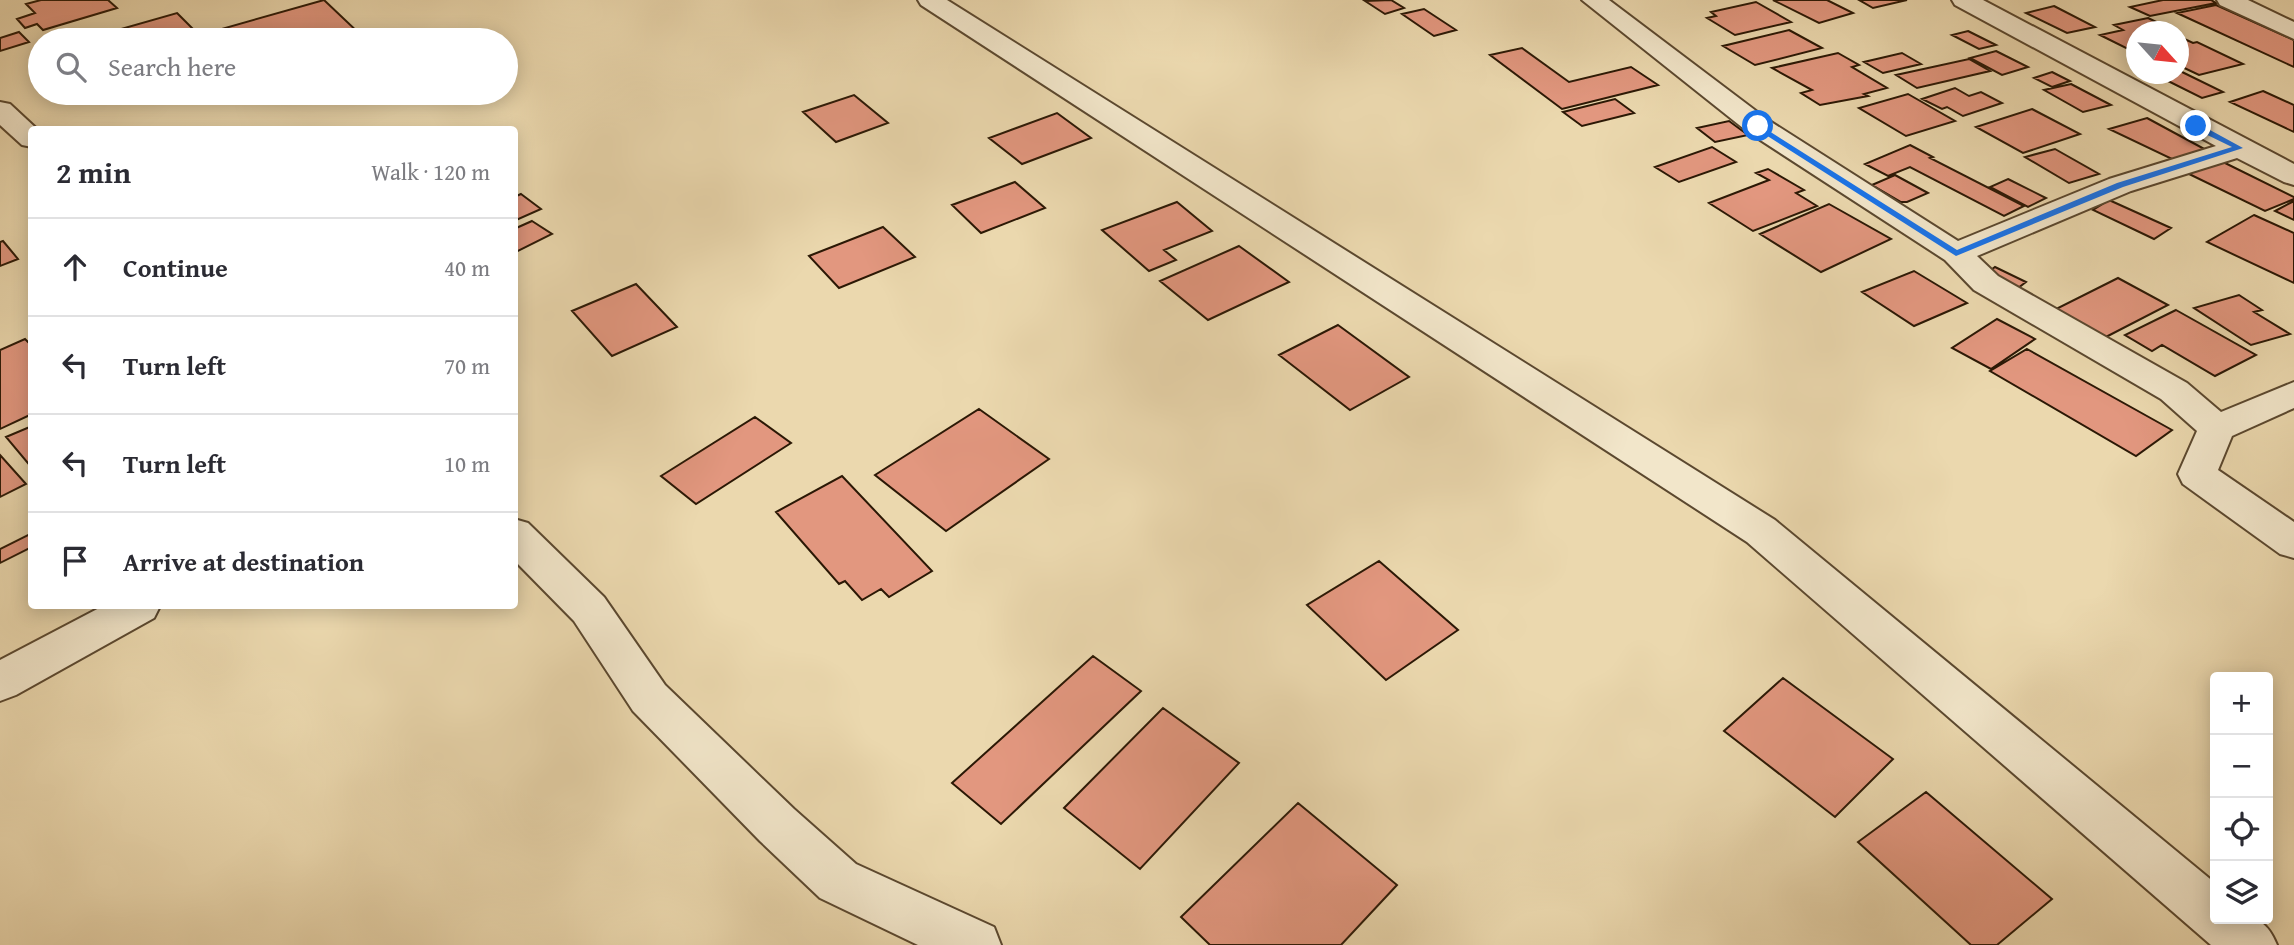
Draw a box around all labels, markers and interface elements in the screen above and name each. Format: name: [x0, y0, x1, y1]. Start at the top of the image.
north arrow: [2126, 21, 2189, 84]
search box: [28, 28, 518, 105]
text: Search here: [108, 47, 236, 86]
icon: search: [52, 48, 90, 86]
route start: [1742, 110, 1773, 141]
route end: [2180, 110, 2211, 141]
text: 2 min: [56, 150, 131, 194]
text: Walk · 120 m: [371, 155, 490, 188]
icon: ahead: [56, 248, 94, 286]
text: Continue: [123, 248, 228, 287]
text: 40 m: [444, 251, 490, 284]
icon: left: [56, 346, 94, 384]
text: Turn left: [123, 346, 226, 385]
text: 70 m: [444, 349, 490, 382]
icon: left: [56, 444, 94, 482]
text: Turn left: [123, 444, 226, 483]
text: 10 m: [444, 447, 490, 480]
icon: arrive: [56, 542, 94, 580]
text: Arrive at destination: [123, 542, 364, 581]
map controls: [2210, 672, 2273, 924]
button: +: [2210, 672, 2273, 735]
button: −: [2210, 735, 2273, 798]
button: locate: [2210, 798, 2273, 861]
button: layers: [2210, 861, 2273, 924]

